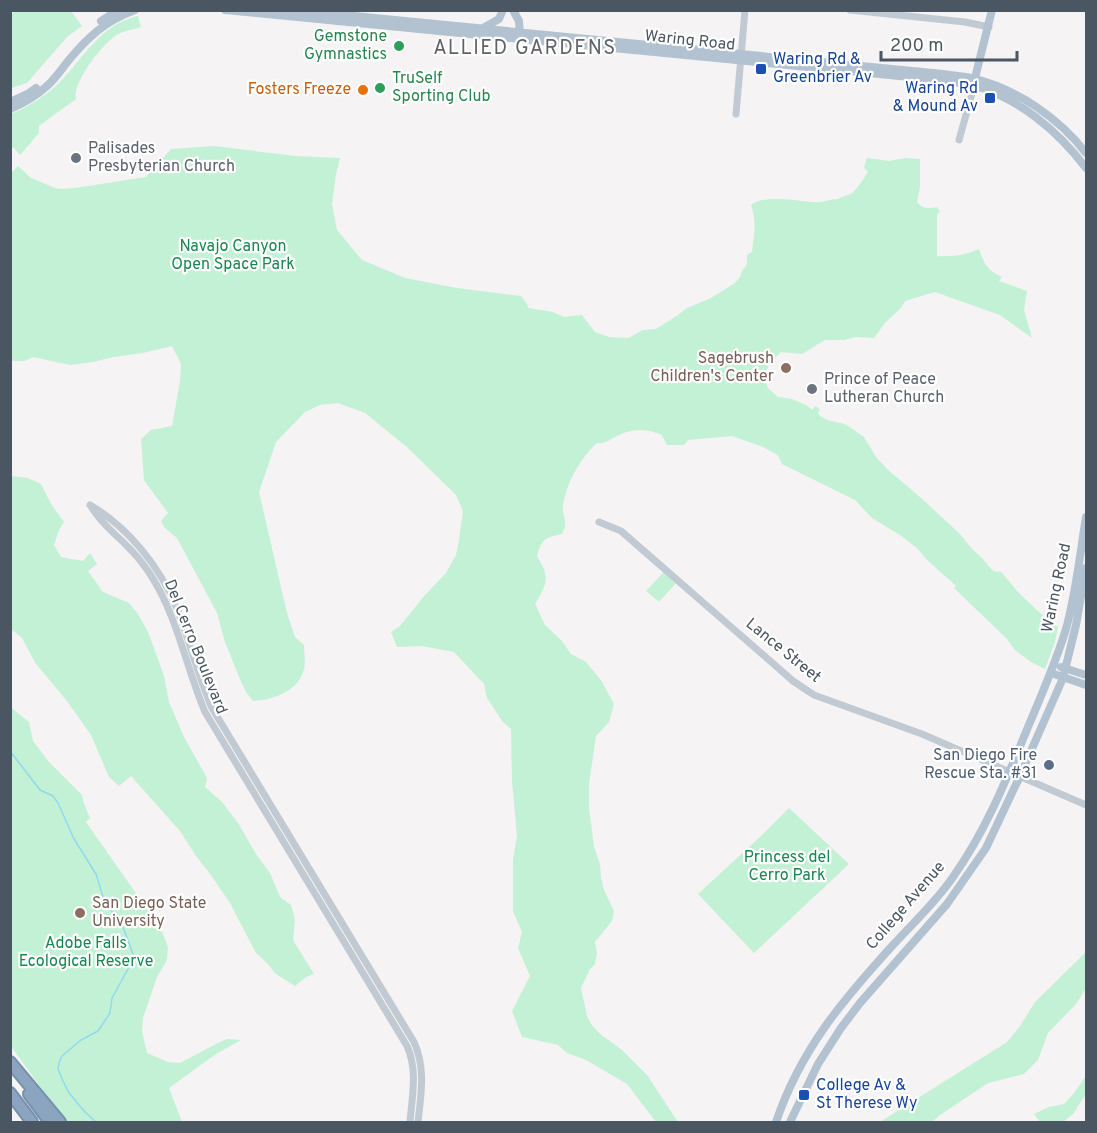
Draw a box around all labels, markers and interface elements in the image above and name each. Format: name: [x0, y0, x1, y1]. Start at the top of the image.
scale bar: [881, 24, 1018, 62]
street label: Waring Road: [644, 26, 736, 56]
place label: Gemstone Gymnastics: [304, 27, 387, 65]
text: 200 m: [890, 35, 943, 58]
district label: ALLIED GARDENS: [433, 36, 617, 62]
marker: Gemstone Gymnastics: [392, 39, 406, 53]
place label: Waring Rd & Greenbrier Av: [773, 50, 872, 88]
marker: Waring Rd & Greenbrier Av: [754, 62, 768, 76]
place label: TruSelf Sporting Club: [392, 69, 491, 107]
place label: Waring Rd & Mound Av: [893, 79, 978, 117]
place label: Fosters Freeze: [248, 80, 351, 100]
marker: TruSelf Sporting Club: [373, 81, 387, 95]
marker: Fosters Freeze: [356, 83, 370, 97]
marker: Waring Rd & Mound Av: [983, 91, 997, 105]
place label: Palisades Presbyterian Church: [88, 139, 235, 177]
marker: Palisades Presbyterian Church: [69, 151, 83, 165]
park label: Navajo Canyon Open Space Park: [171, 237, 295, 275]
place label: Sagebrush Children's Center: [650, 349, 774, 387]
marker: Sagebrush Children's Center: [779, 361, 793, 375]
place label: Prince of Peace Lutheran Church: [824, 370, 944, 408]
marker: Prince of Peace Lutheran Church: [805, 382, 819, 396]
street label: Waring Road: [1038, 541, 1076, 635]
street label: Del Cerro Boulevard: [159, 577, 231, 717]
street label: Lance Street: [741, 614, 825, 688]
place label: San Diego Fire Rescue Sta. #31: [924, 746, 1037, 784]
marker: San Diego Fire Rescue Sta. #31: [1042, 758, 1056, 772]
park label: Princess del Cerro Park: [744, 848, 830, 886]
street label: College Avenue: [862, 858, 950, 954]
place label: San Diego State University: [92, 894, 206, 932]
marker: San Diego State University: [73, 906, 87, 920]
park label: Adobe Falls Ecological Reserve: [19, 934, 153, 972]
place label: College Av & St Therese Wy: [816, 1076, 917, 1114]
marker: College Av & St Therese Wy: [797, 1088, 811, 1102]

